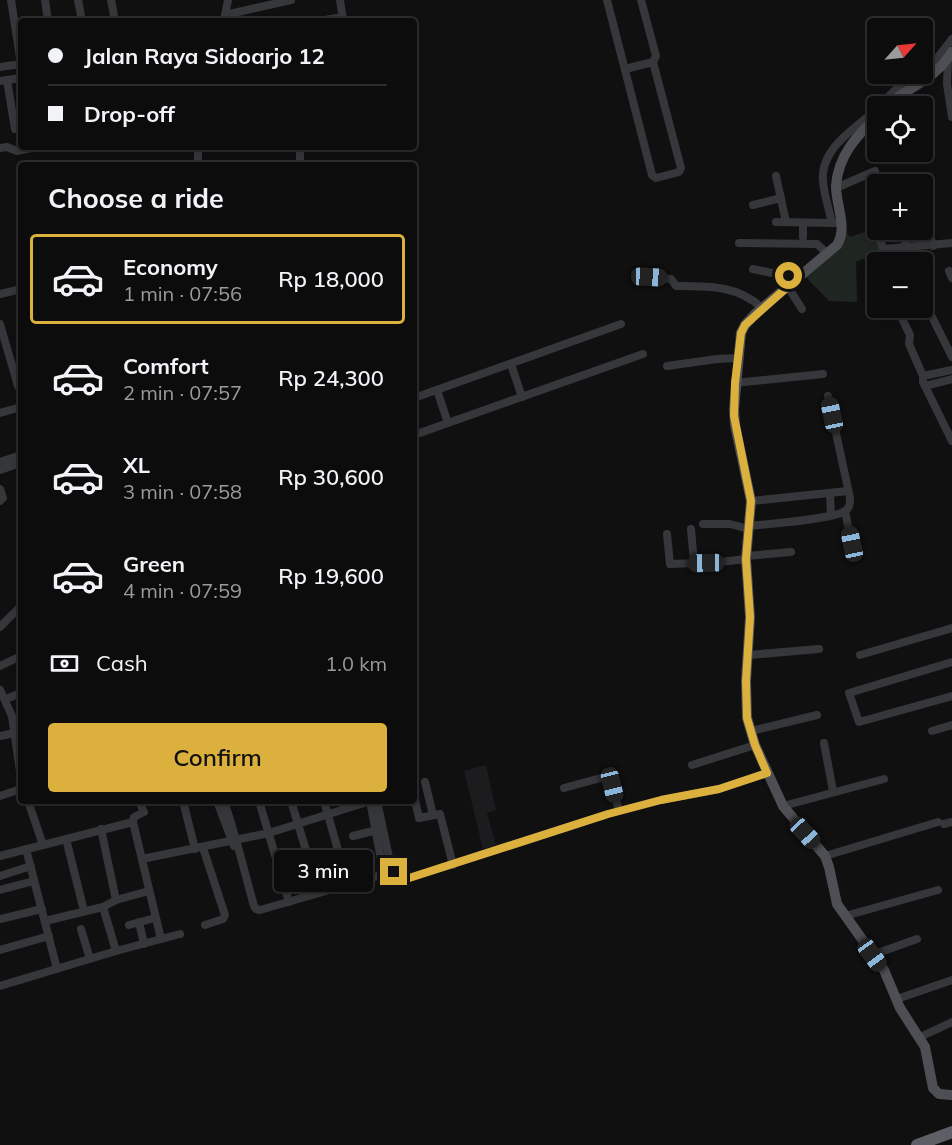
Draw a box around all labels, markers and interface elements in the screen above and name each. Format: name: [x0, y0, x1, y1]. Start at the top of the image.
north arrow: [867, 18, 933, 84]
map controls: [867, 18, 933, 318]
text: Jalan Raya Sidoarjo 12: [84, 42, 325, 70]
button: locate: [867, 96, 933, 162]
text: Drop-off: [84, 100, 175, 128]
button: +: [867, 174, 933, 240]
text: Choose a ride: [48, 181, 224, 215]
icon: car: [51, 252, 105, 306]
button: −: [867, 252, 933, 318]
text: Economy: [123, 253, 218, 281]
route start: [775, 262, 802, 289]
text: Rp 18,000: [278, 265, 384, 293]
car: [631, 267, 667, 287]
text: 1 min · 07:56: [123, 281, 242, 306]
icon: car: [51, 351, 105, 405]
text: Comfort: [123, 352, 209, 380]
text: Rp 24,300: [278, 364, 384, 392]
text: 2 min · 07:57: [123, 380, 242, 405]
car: [819, 396, 845, 434]
icon: car: [51, 450, 105, 504]
text: XL: [123, 451, 150, 479]
text: Rp 30,600: [278, 463, 384, 491]
text: 3 min · 07:58: [123, 479, 242, 504]
car: [839, 525, 865, 563]
icon: car: [51, 549, 105, 603]
text: Green: [123, 550, 185, 578]
car: [688, 554, 724, 572]
text: Rp 19,600: [278, 562, 384, 590]
text: 4 min · 07:59: [123, 578, 242, 603]
icon: cash: [48, 647, 81, 680]
text: Cash: [96, 649, 148, 677]
text: 1.0 km: [325, 651, 387, 676]
button: Confirm: [48, 723, 387, 792]
car: [599, 765, 625, 805]
car: [786, 814, 824, 852]
callout: 3 min: [274, 851, 373, 893]
text: 3 min: [298, 858, 349, 883]
route end: [380, 858, 407, 885]
car: [854, 935, 890, 975]

